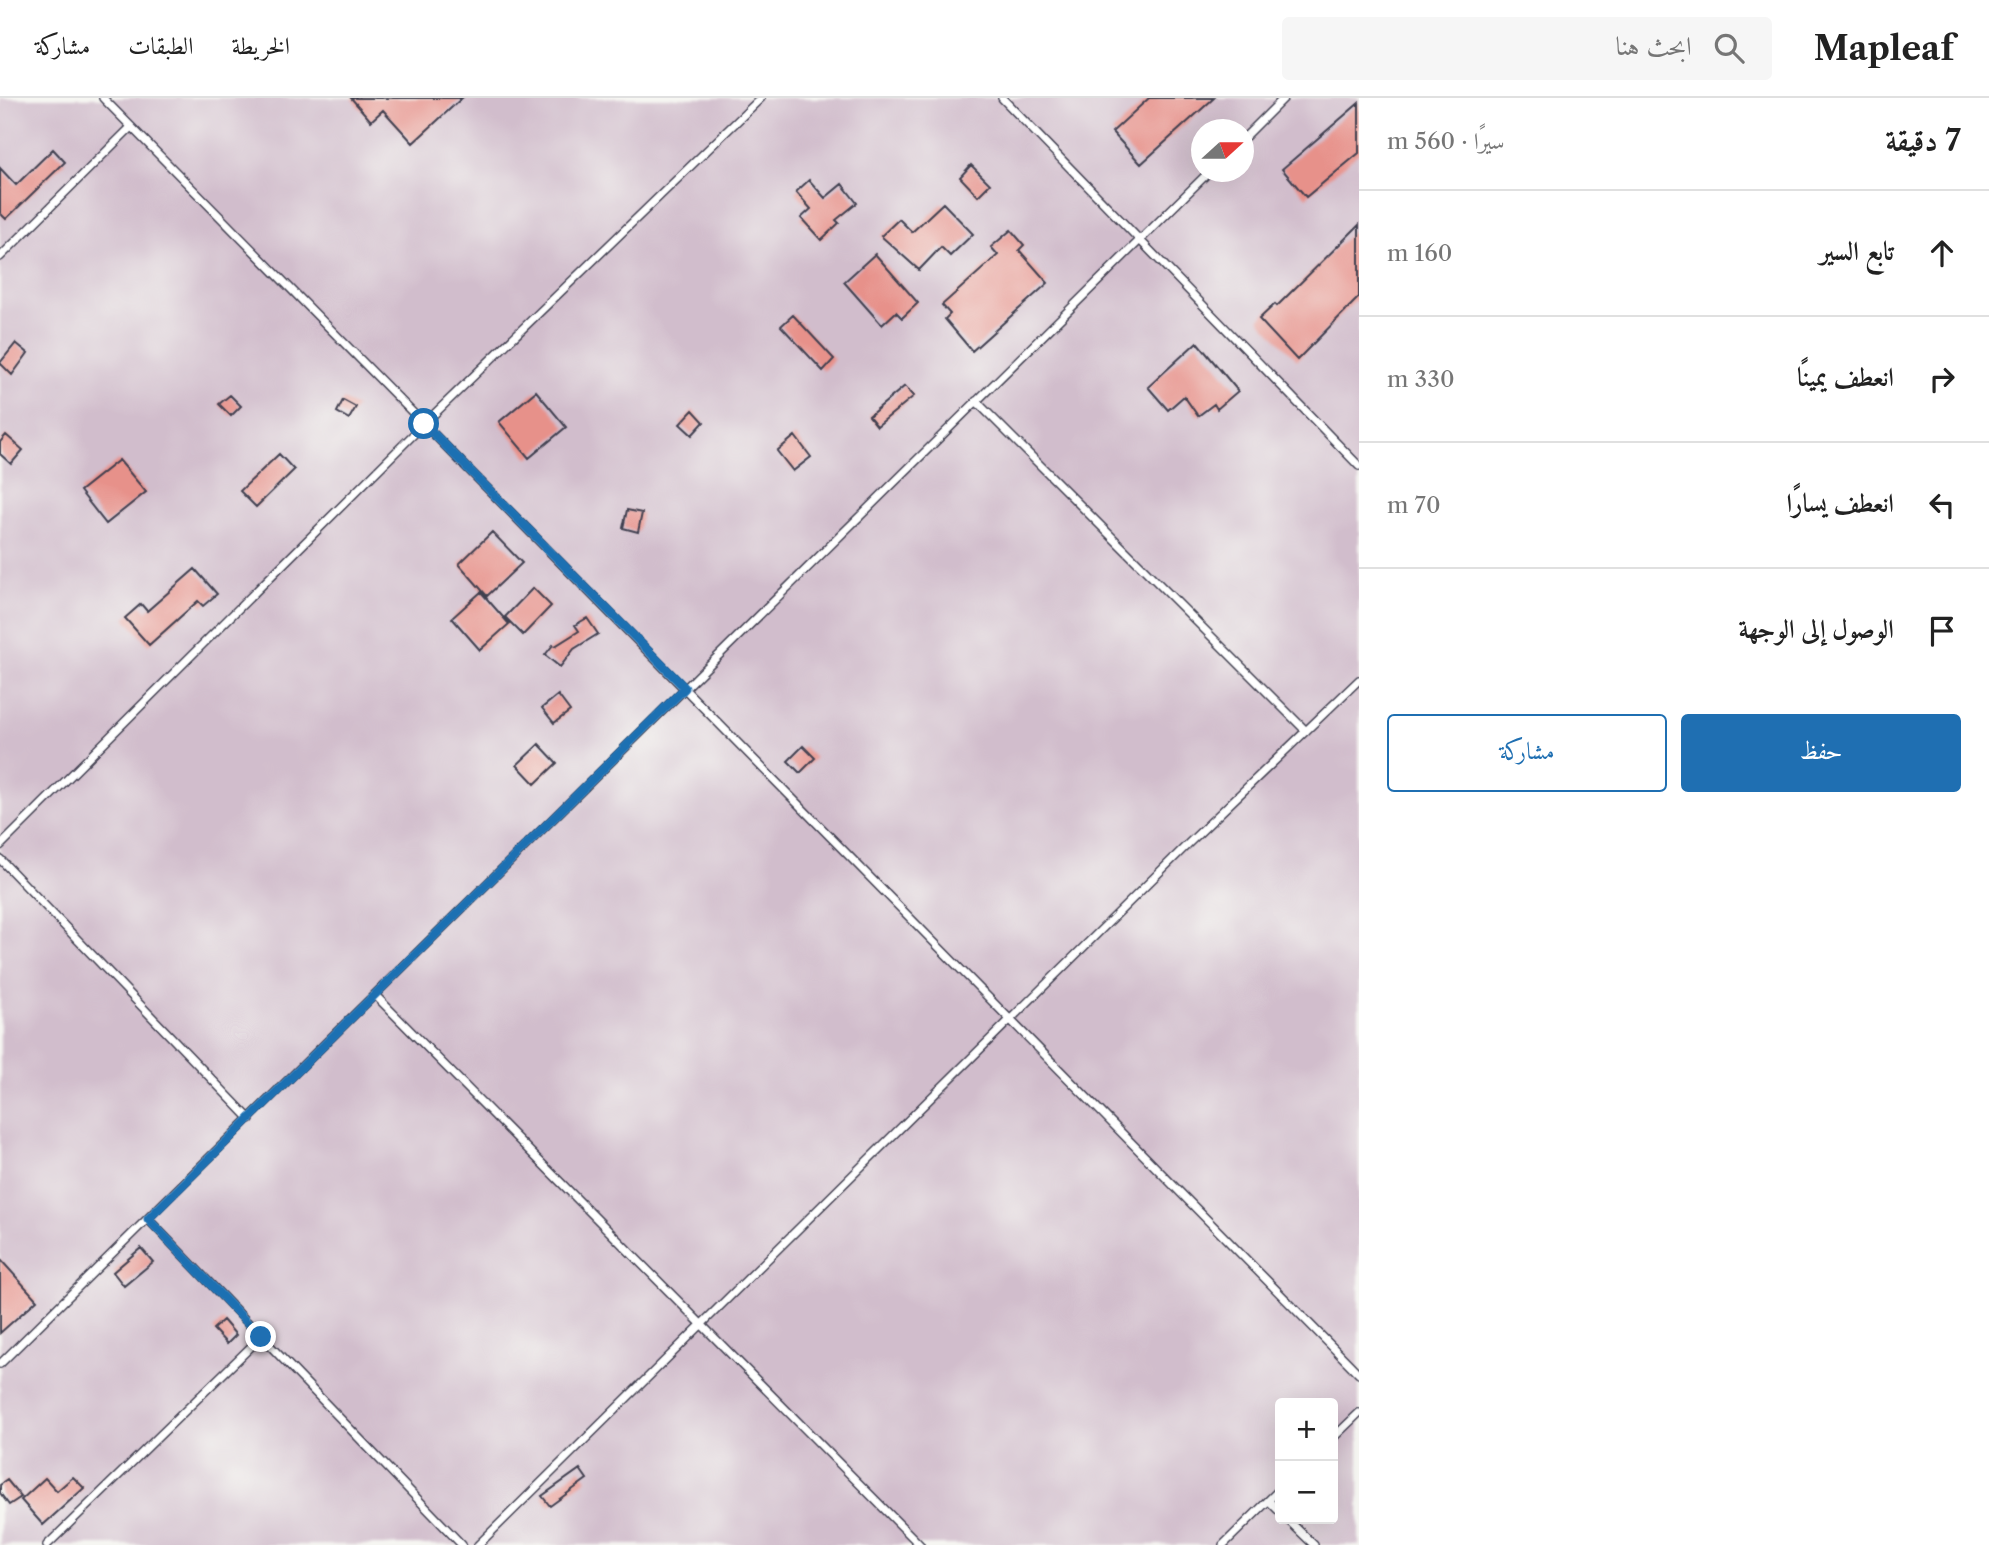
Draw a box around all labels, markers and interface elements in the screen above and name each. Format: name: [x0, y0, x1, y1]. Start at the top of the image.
search box: [1282, 17, 1772, 80]
text: Mapleaf: [1814, 28, 1954, 69]
icon: search: [1710, 29, 1748, 67]
text: ابحث هنا: [1615, 30, 1692, 62]
text: مشاركة: [35, 31, 90, 60]
text: الطبقات: [128, 31, 194, 60]
text: الخريطة: [232, 31, 290, 60]
north arrow: [1191, 119, 1254, 182]
text: 7 دقيقة: [1885, 122, 1961, 159]
text: سيرًا · 560 m: [1387, 127, 1505, 155]
icon: ahead: [1923, 234, 1961, 272]
text: تابع السير: [1820, 235, 1894, 267]
text: 160 m: [1387, 239, 1452, 267]
icon: right: [1923, 360, 1961, 398]
text: انعطف يمينًا: [1797, 361, 1894, 393]
text: 330 m: [1387, 365, 1454, 393]
route start: [408, 408, 439, 439]
icon: left: [1923, 486, 1961, 524]
text: انعطف يسارًا: [1786, 487, 1894, 519]
text: 70 m: [1387, 491, 1440, 519]
icon: arrive: [1923, 612, 1961, 650]
text: الوصول إلى الوجهة: [1739, 613, 1894, 645]
button: مشاركة: [1387, 714, 1667, 792]
button: حفظ: [1681, 714, 1961, 792]
route end: [245, 1321, 276, 1352]
map controls: [1275, 1398, 1338, 1524]
button: +: [1275, 1398, 1338, 1461]
button: −: [1275, 1461, 1338, 1524]

